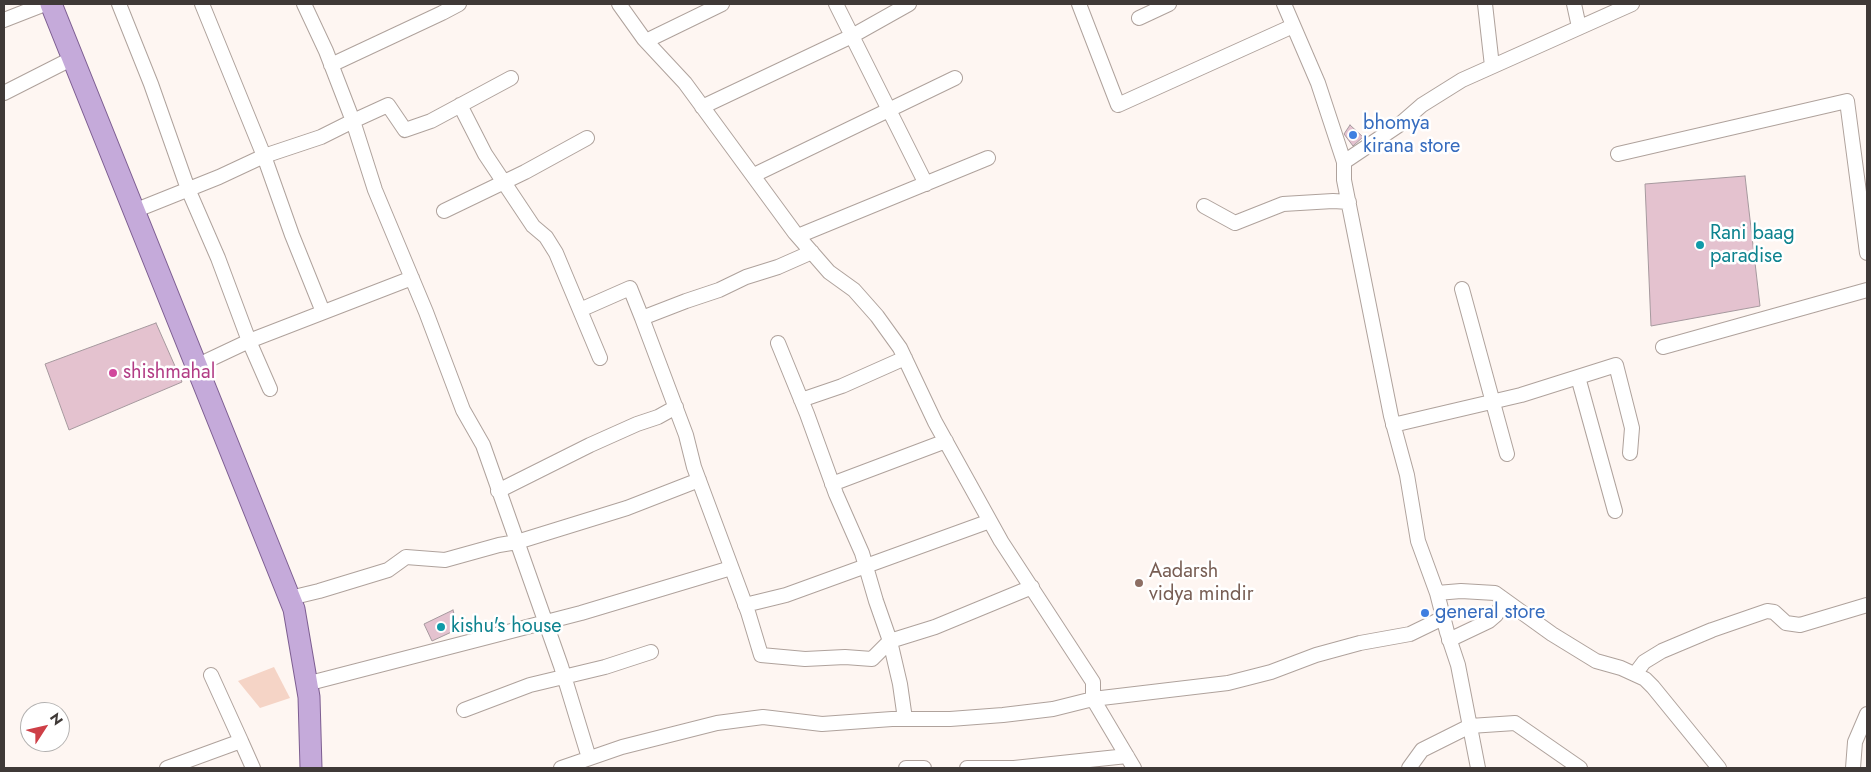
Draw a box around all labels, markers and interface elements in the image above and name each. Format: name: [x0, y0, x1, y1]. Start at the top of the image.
place label: bhomya kirana store: [1363, 112, 1460, 159]
marker: bhomya kirana store: [1347, 129, 1359, 141]
place label: Rani baag paradise: [1710, 222, 1795, 269]
marker: Rani baag paradise: [1694, 239, 1706, 251]
place label: shishmahal: [123, 361, 215, 385]
marker: shishmahal: [107, 367, 119, 379]
place label: Aadarsh vidya mindir: [1149, 560, 1254, 607]
marker: Aadarsh vidya mindir: [1133, 577, 1145, 589]
place label: general store: [1435, 601, 1545, 625]
marker: general store: [1419, 607, 1431, 619]
place label: kishu's house: [451, 615, 561, 639]
marker: kishu's house: [435, 621, 447, 633]
north arrow: [20, 702, 70, 752]
text: N: [45, 709, 68, 729]

